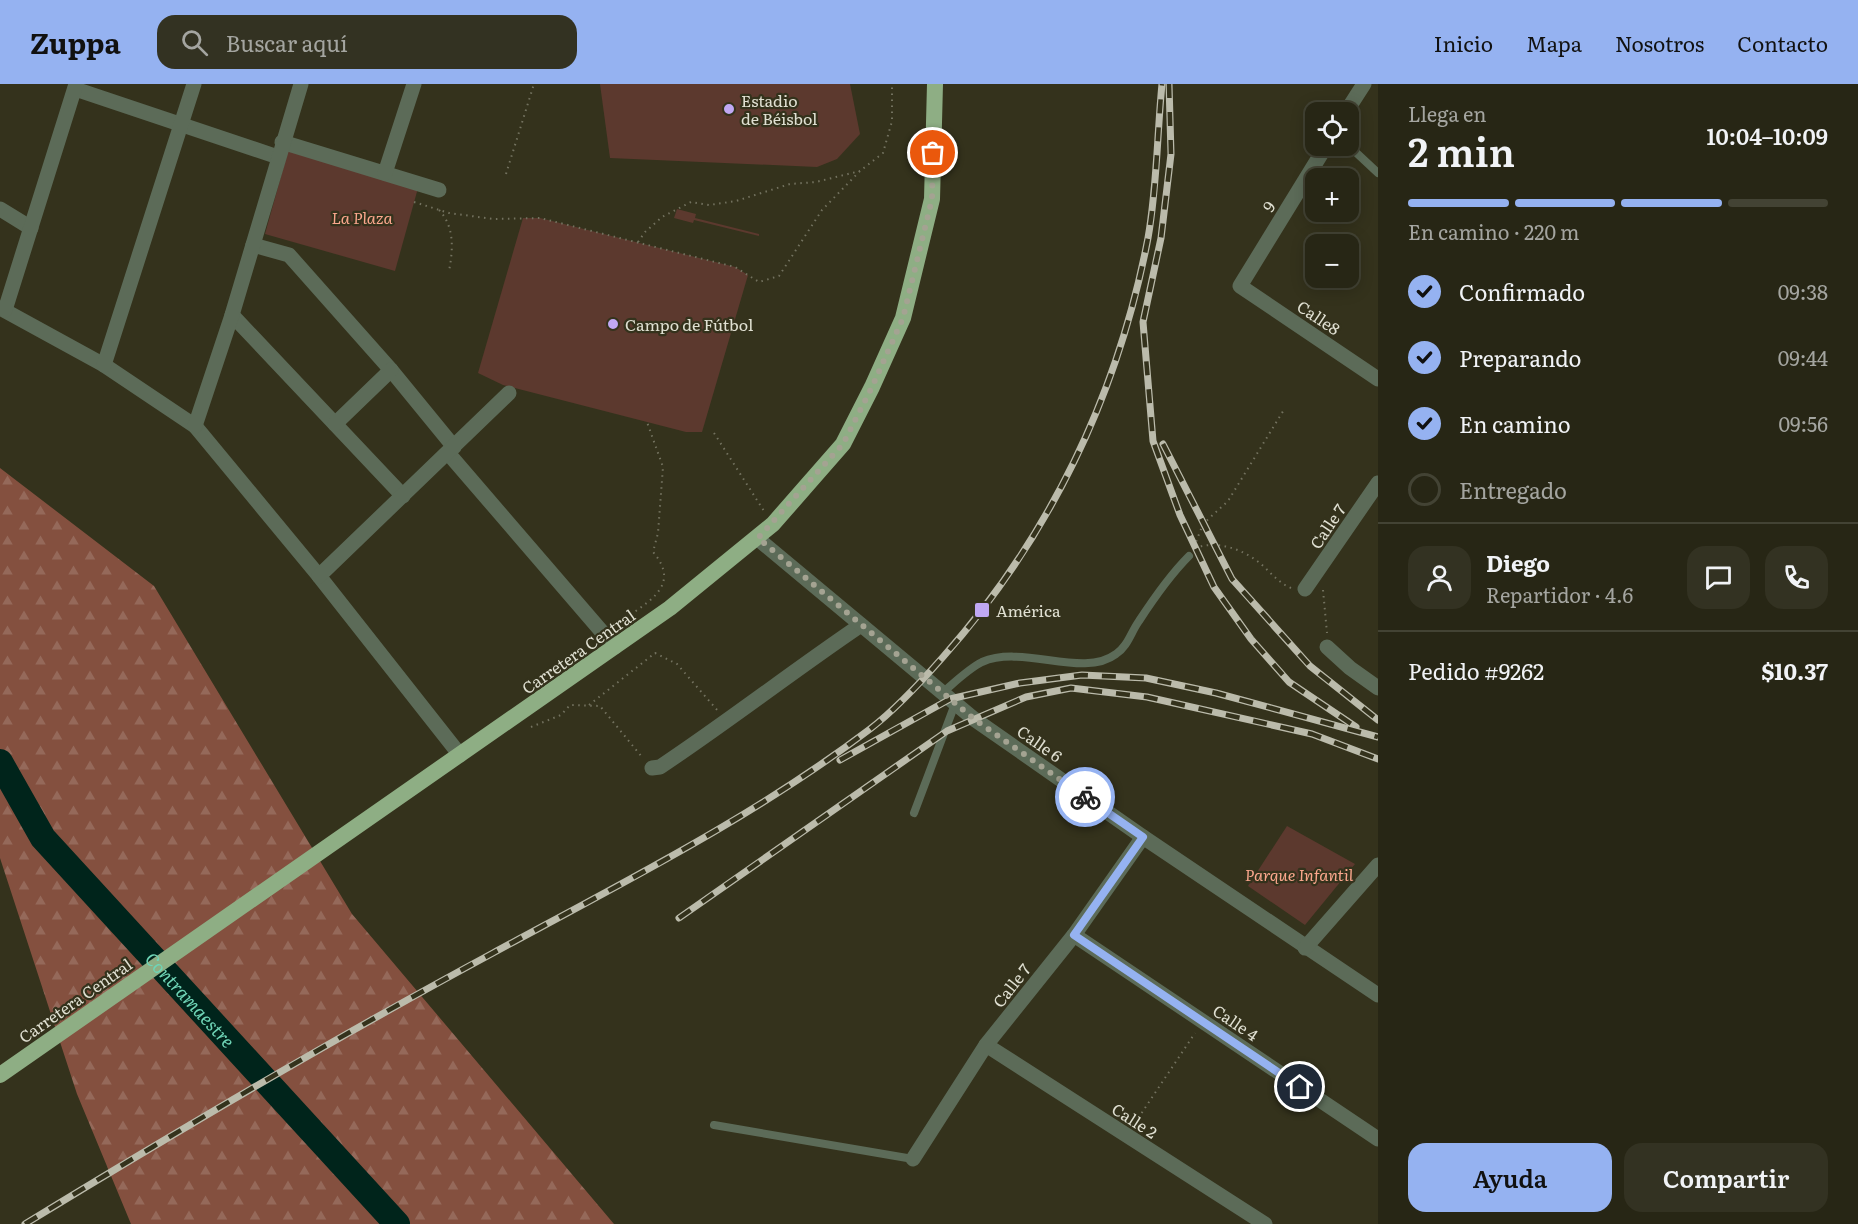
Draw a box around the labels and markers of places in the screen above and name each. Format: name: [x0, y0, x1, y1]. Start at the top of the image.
place label: Estadio de Béisbol: [741, 88, 817, 130]
marker: Estadio de Béisbol: [722, 102, 736, 116]
pin: [907, 127, 958, 178]
place label: Campo de Fútbol: [625, 312, 753, 336]
marker: Campo de Fútbol: [606, 317, 620, 331]
place label: América: [996, 598, 1061, 622]
marker: América: [973, 601, 991, 619]
pin: [1274, 1061, 1325, 1112]

